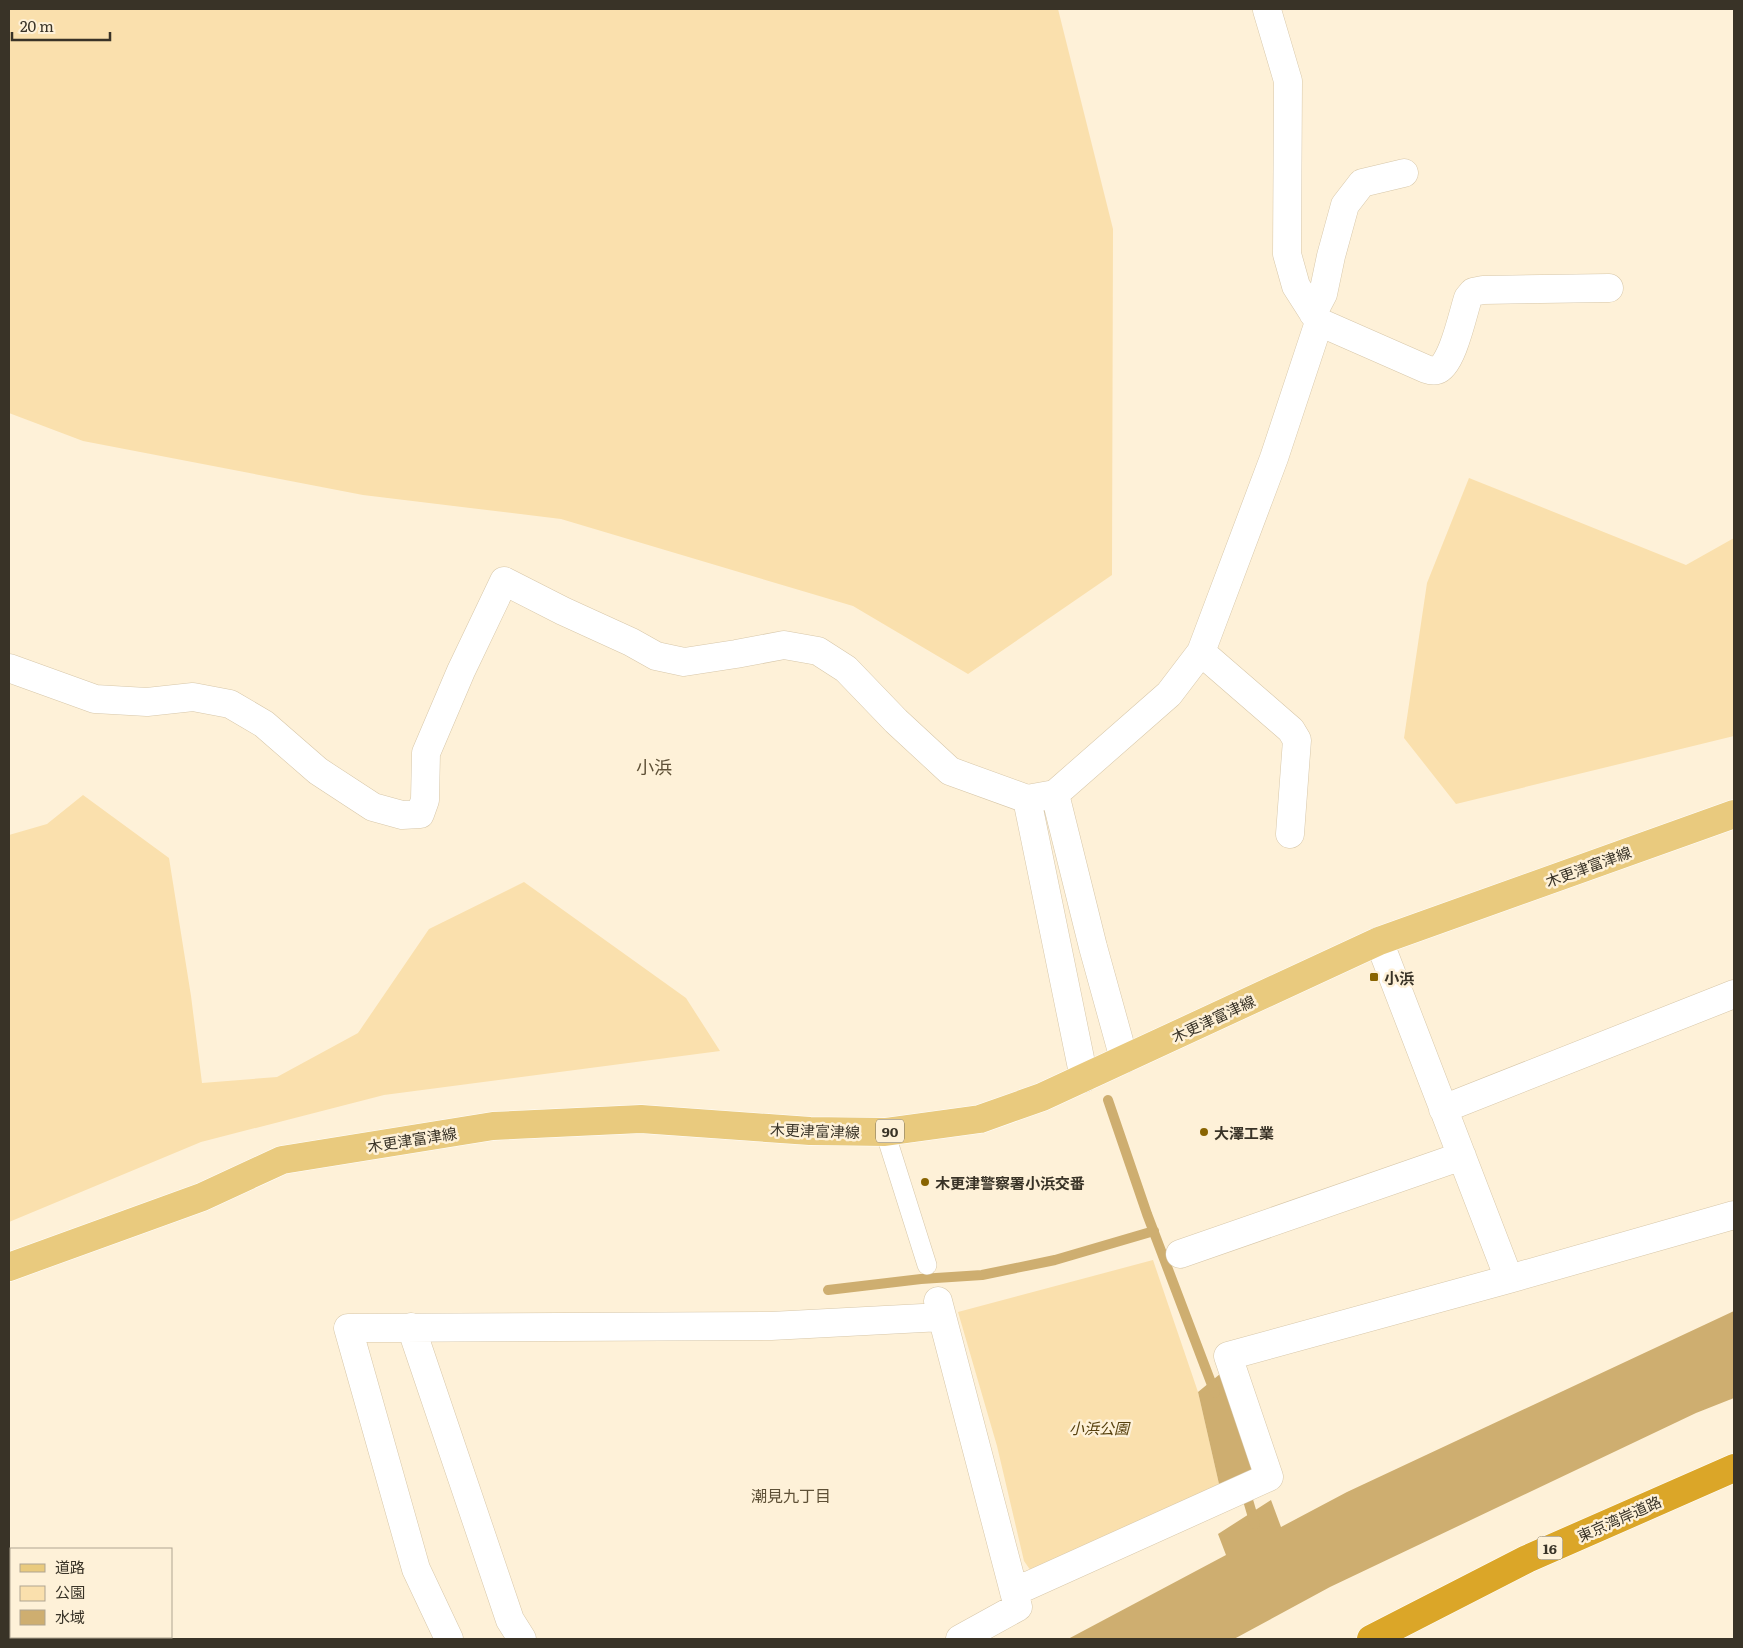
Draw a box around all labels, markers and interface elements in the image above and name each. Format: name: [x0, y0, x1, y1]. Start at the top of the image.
scale bar: [12, 10, 110, 42]
text: 20 m: [20, 14, 54, 37]
district label: 小浜: [636, 753, 672, 780]
street label: 木更津富津線: [1542, 840, 1634, 892]
place label: 小浜: [1384, 966, 1415, 989]
marker: 小浜: [1368, 971, 1380, 983]
street label: 木更津富津線: [1167, 989, 1259, 1047]
street label: 木更津富津線: [770, 1117, 860, 1143]
road number: 90: [876, 1120, 904, 1142]
street label: 木更津富津線: [366, 1121, 458, 1157]
place label: 大澤工業: [1214, 1121, 1274, 1144]
marker: 大澤工業: [1198, 1126, 1210, 1138]
place label: 木更津警察署小浜交番: [935, 1171, 1085, 1194]
marker: 木更津警察署小浜交番: [919, 1176, 931, 1188]
park label: 小浜公園: [1069, 1416, 1131, 1439]
district label: 潮見九丁目: [751, 1483, 831, 1507]
street label: 東京湾岸道路: [1573, 1489, 1665, 1547]
road number: 16: [1538, 1536, 1562, 1560]
legend: [10, 1548, 172, 1638]
text: 道路: [55, 1555, 85, 1578]
text: 公園: [55, 1580, 85, 1603]
text: 水域: [55, 1605, 85, 1628]

